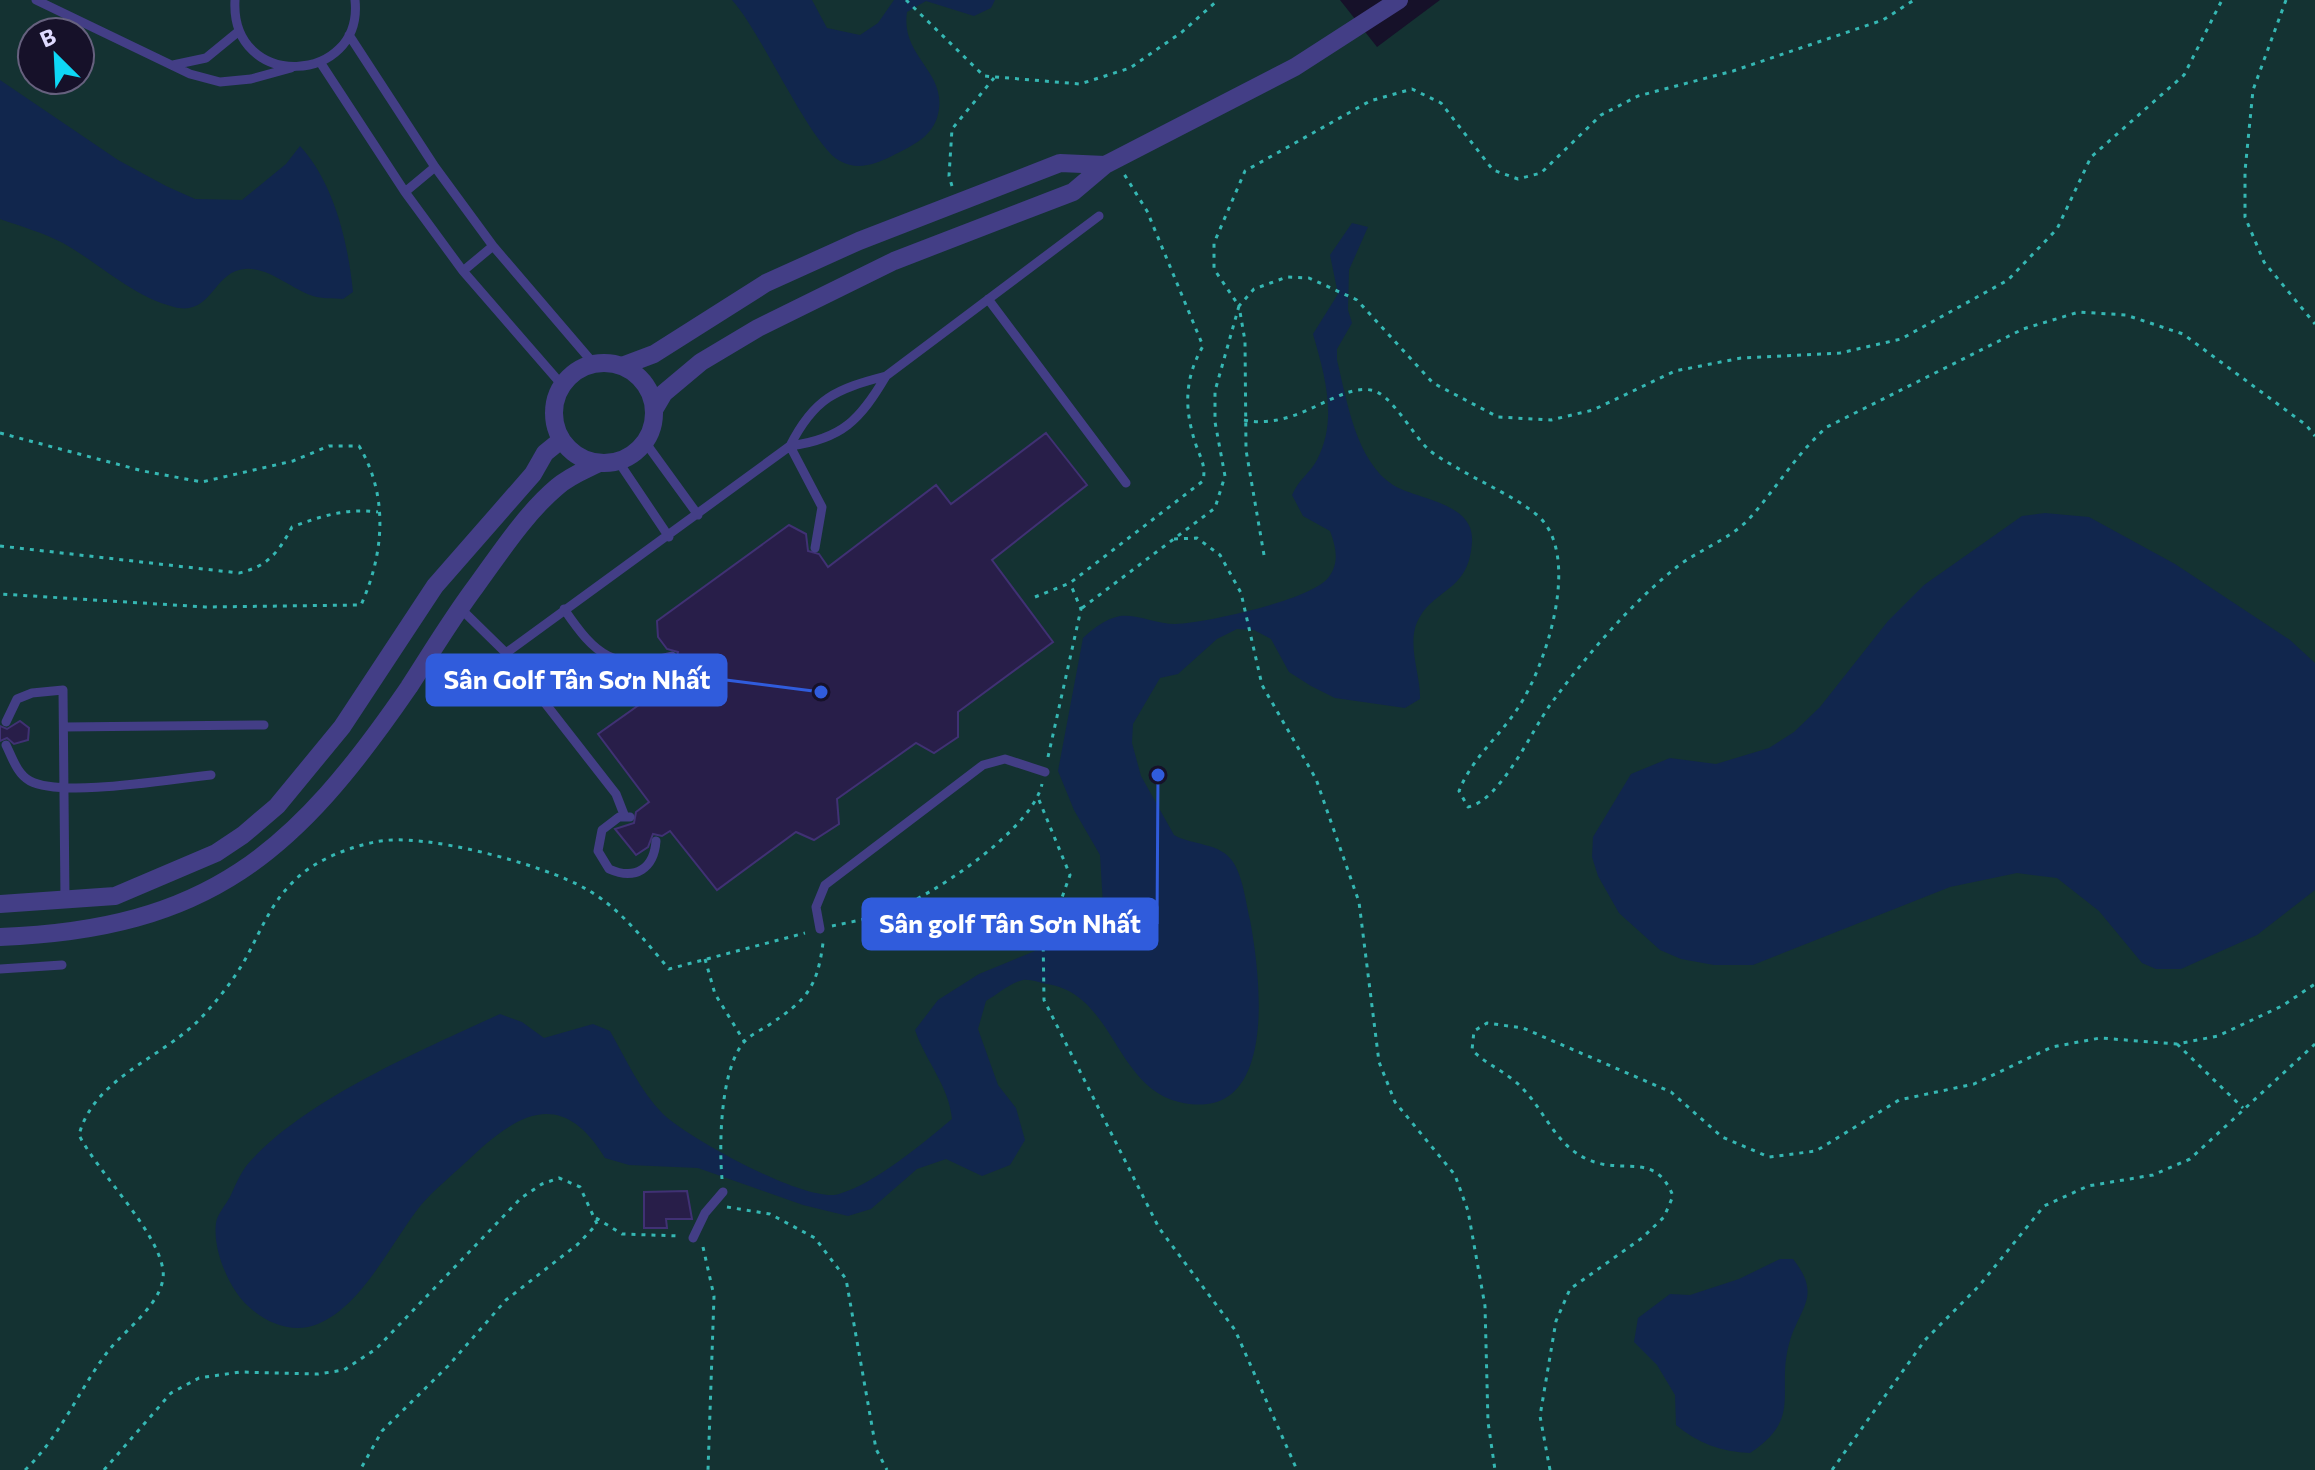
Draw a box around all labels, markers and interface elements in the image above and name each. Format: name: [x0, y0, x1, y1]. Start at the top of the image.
north arrow: [16, 16, 96, 96]
text: B: [36, 22, 60, 53]
callout: Sân Golf Tân Sơn Nhất: [427, 655, 726, 705]
text: Sân Golf Tân Sơn Nhất: [443, 663, 711, 694]
callout: Sân golf Tân Sơn Nhất: [863, 899, 1157, 949]
text: Sân golf Tân Sơn Nhất: [879, 907, 1141, 938]

